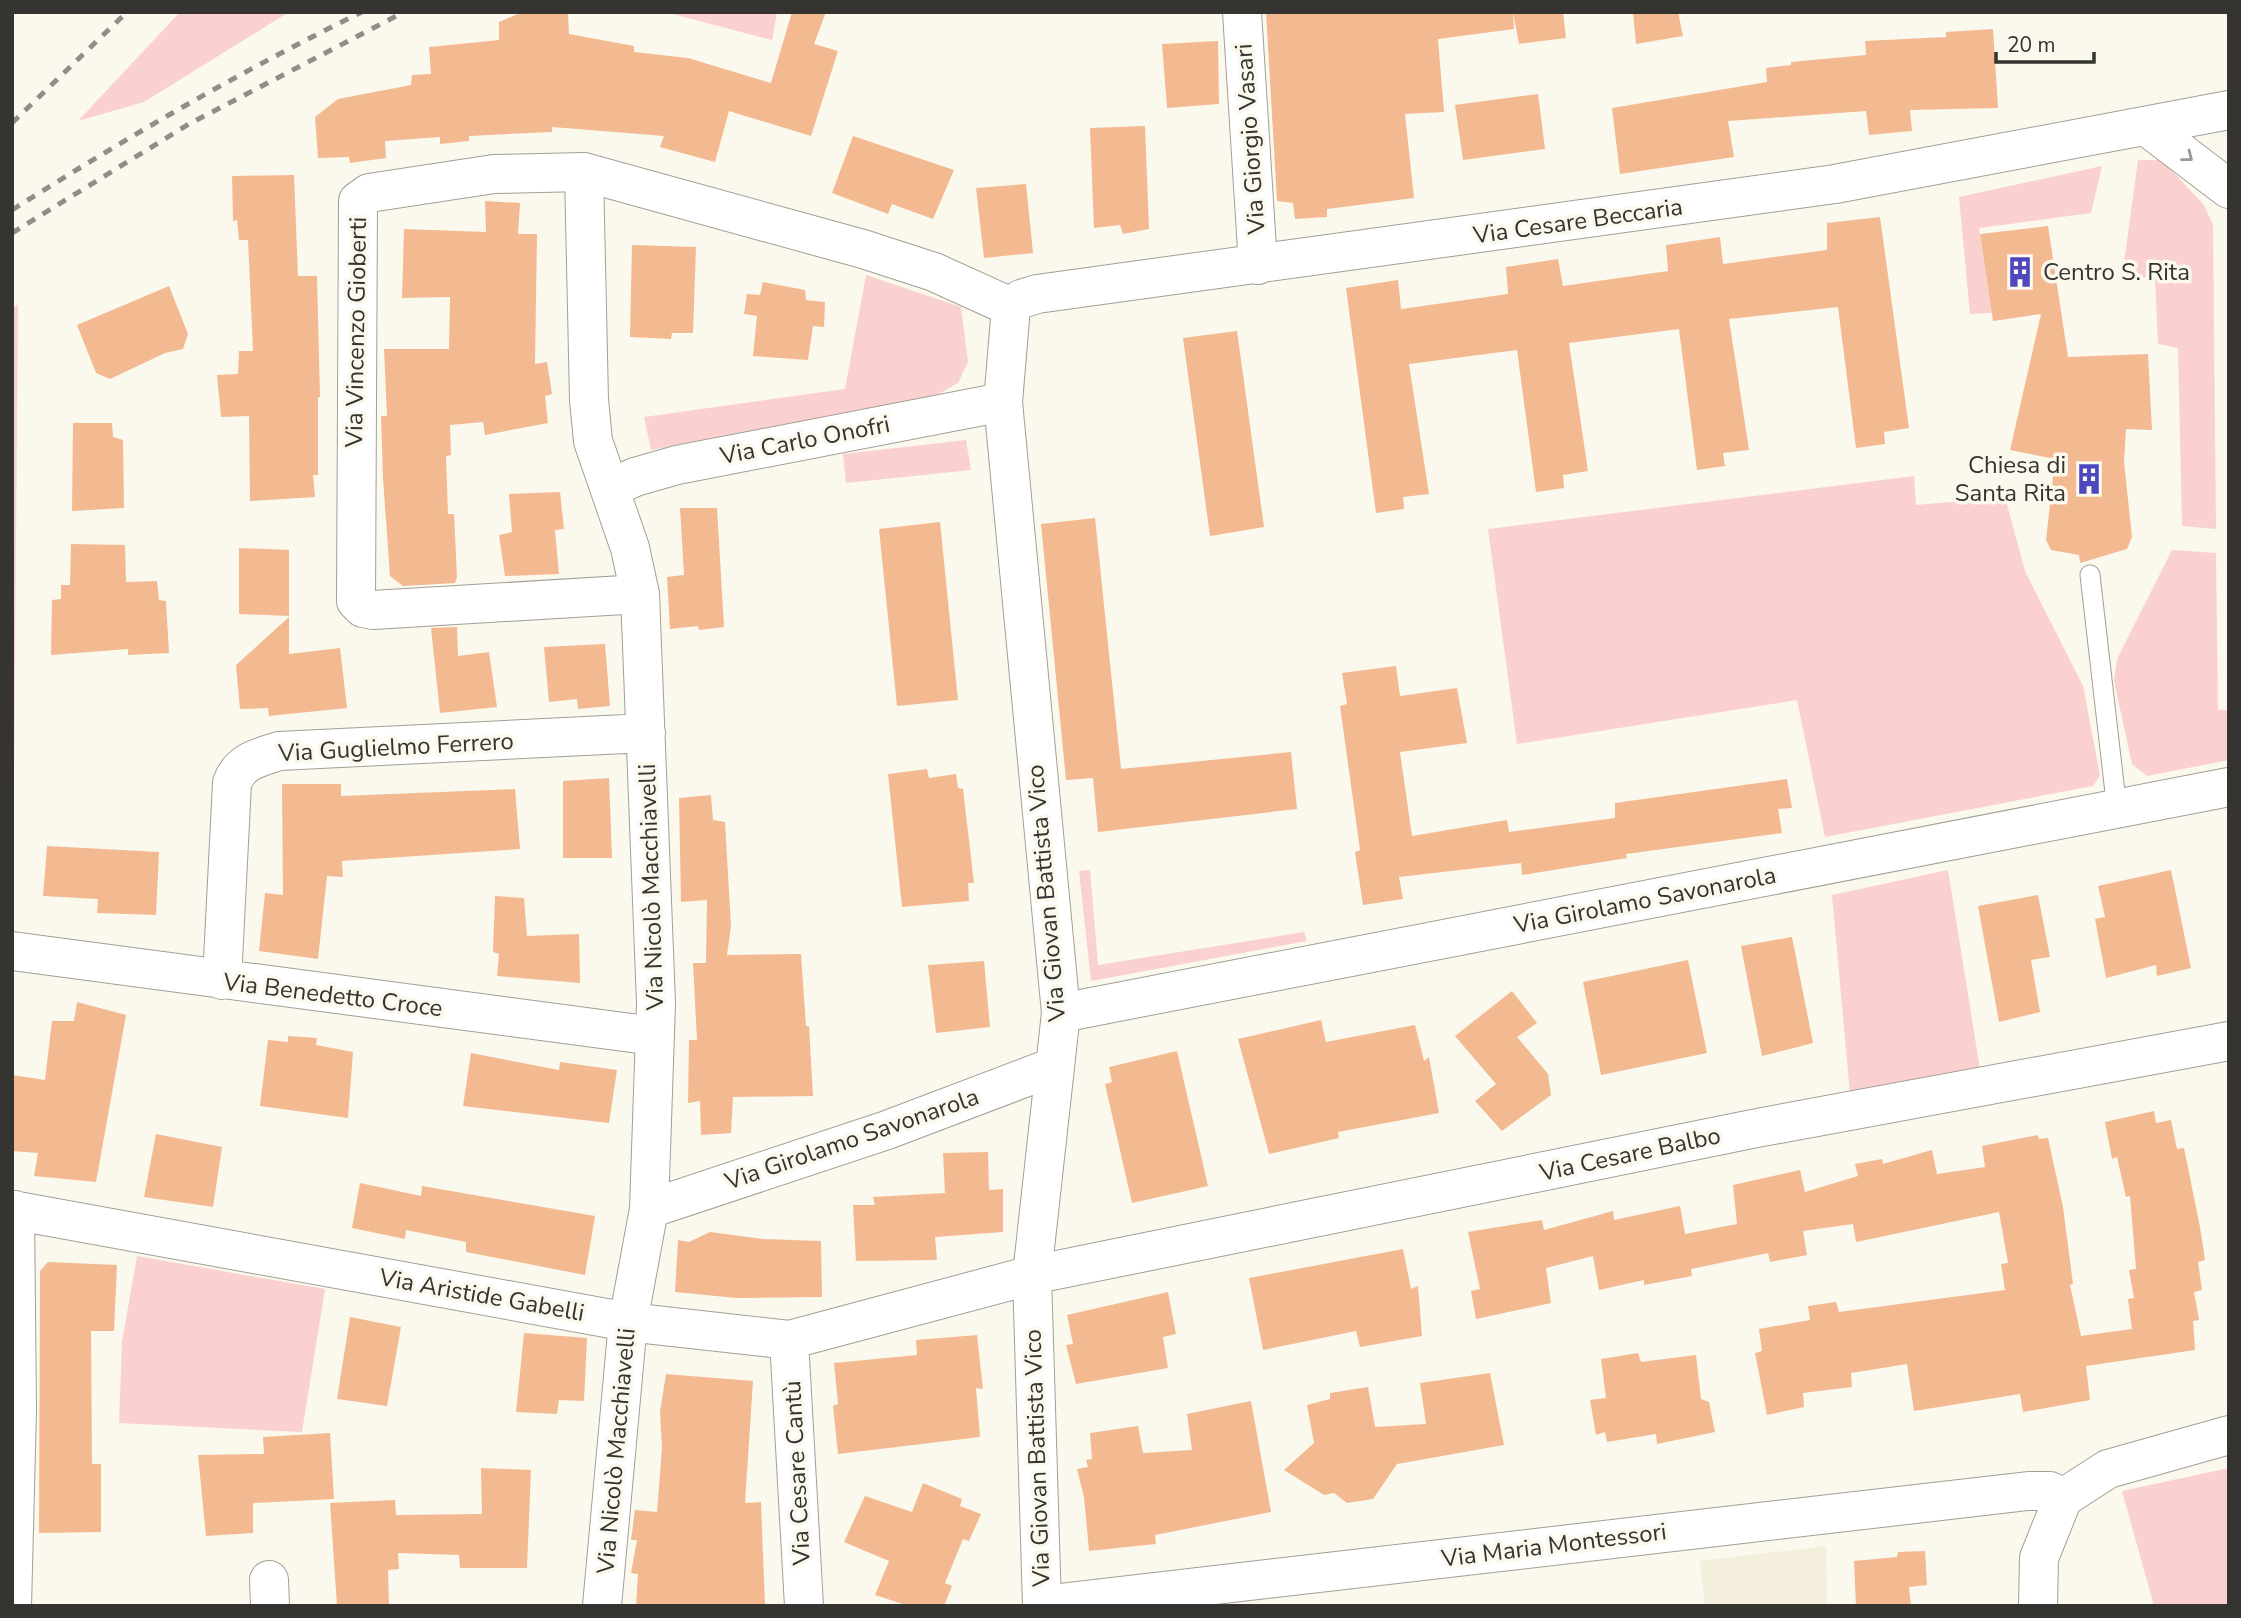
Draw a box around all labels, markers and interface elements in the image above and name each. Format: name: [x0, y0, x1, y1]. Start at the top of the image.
scale bar: [1996, 21, 2094, 65]
text: 20 m: [2007, 31, 2056, 59]
street label: Via Giorgio Vasari: [1227, 43, 1273, 236]
one-way arrow: [2180, 149, 2192, 162]
street label: Via Cesare Beccaria: [1470, 190, 1685, 252]
street label: Via Vincenzo Gioberti: [338, 216, 374, 449]
building icon: Centro S. Rita: [2003, 255, 2037, 289]
place label: Centro S. Rita: [2043, 256, 2190, 288]
street label: Via Carlo Onofri: [717, 408, 892, 472]
place label: Chiesa di Santa Rita: [1955, 449, 2066, 509]
building icon: Chiesa di Santa Rita: [2072, 462, 2106, 496]
street label: Via Guglielmo Ferrero: [277, 725, 514, 769]
street label: Via Nicolò Macchiavelli: [631, 763, 671, 1012]
street label: Via Giovan Battista Vico: [1019, 763, 1073, 1024]
street label: Via Girolamo Savonarola: [1510, 859, 1779, 941]
street label: Via Benedetto Croce: [221, 966, 444, 1024]
street label: Via Girolamo Savonarola: [720, 1080, 983, 1198]
street label: Via Cesare Balbo: [1536, 1119, 1723, 1189]
street label: Via Aristide Gabelli: [376, 1261, 587, 1329]
street label: Via Nicolò Macchiavelli: [589, 1327, 643, 1576]
street label: Via Giovan Battista Vico: [1017, 1329, 1058, 1588]
street label: Via Cesare Cantù: [776, 1380, 818, 1567]
street label: Via Maria Montessori: [1439, 1515, 1668, 1575]

